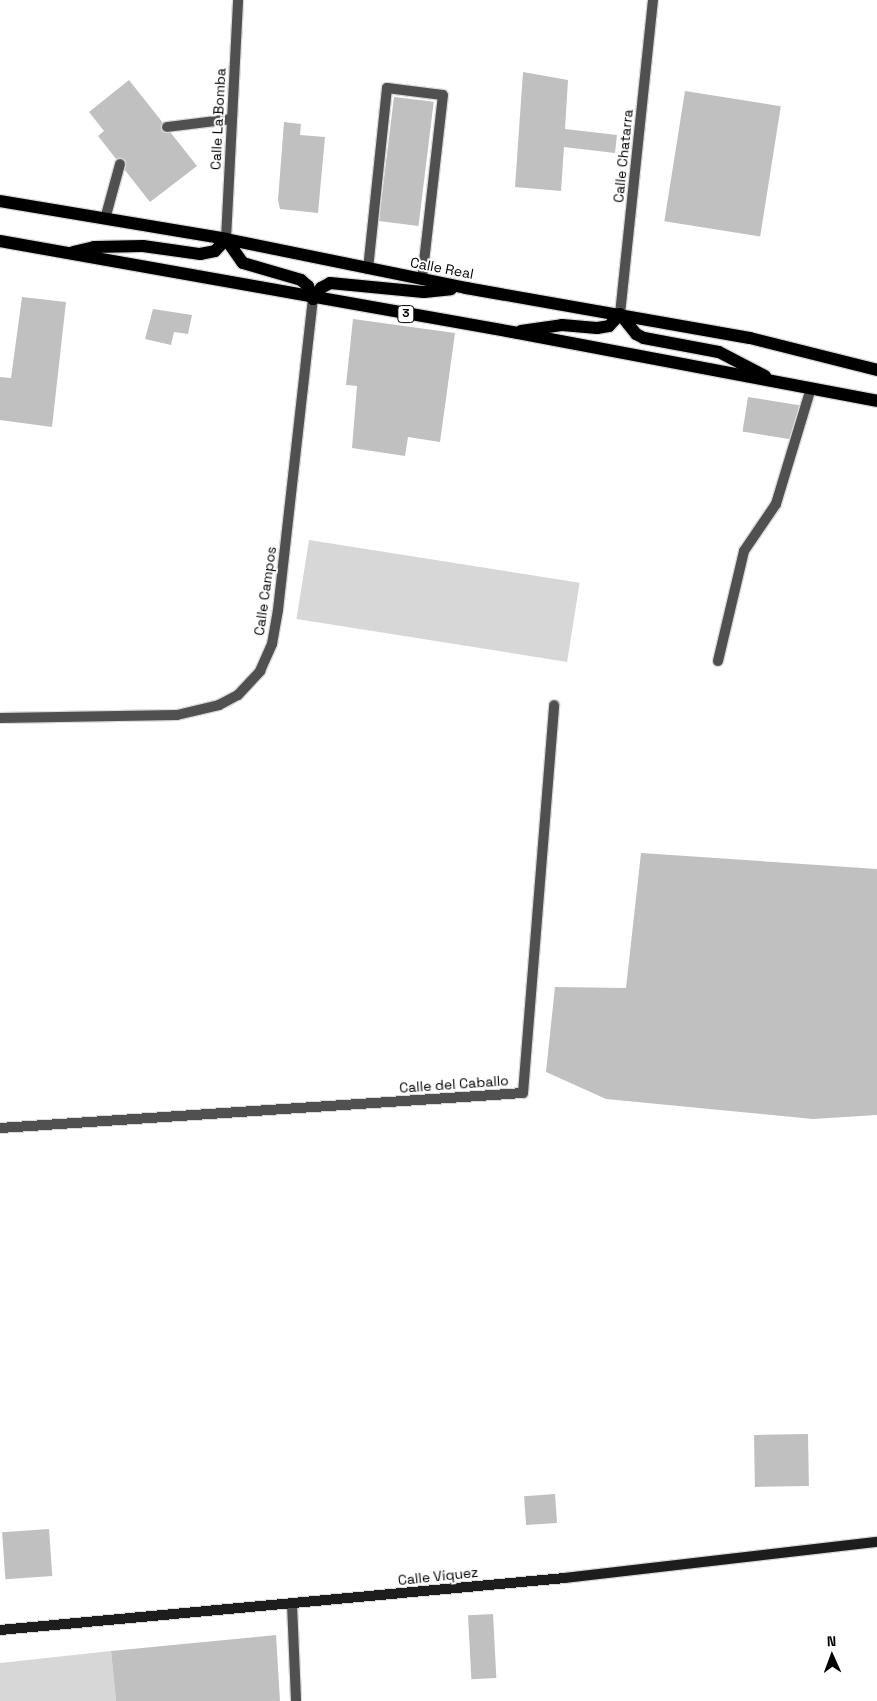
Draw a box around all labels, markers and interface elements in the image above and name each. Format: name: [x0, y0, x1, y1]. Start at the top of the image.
street label: Calle La Bomba: [207, 68, 229, 170]
street label: Calle Chatarra: [610, 108, 636, 204]
street label: Calle Real: [409, 254, 475, 282]
road number: 3: [397, 304, 415, 324]
street label: Calle Campos: [250, 545, 280, 637]
street label: Calle del Caballo: [399, 1072, 509, 1096]
street label: Calle Víquez: [397, 1563, 479, 1589]
north arrow: [807, 1631, 857, 1681]
text: N: [826, 1632, 836, 1650]

